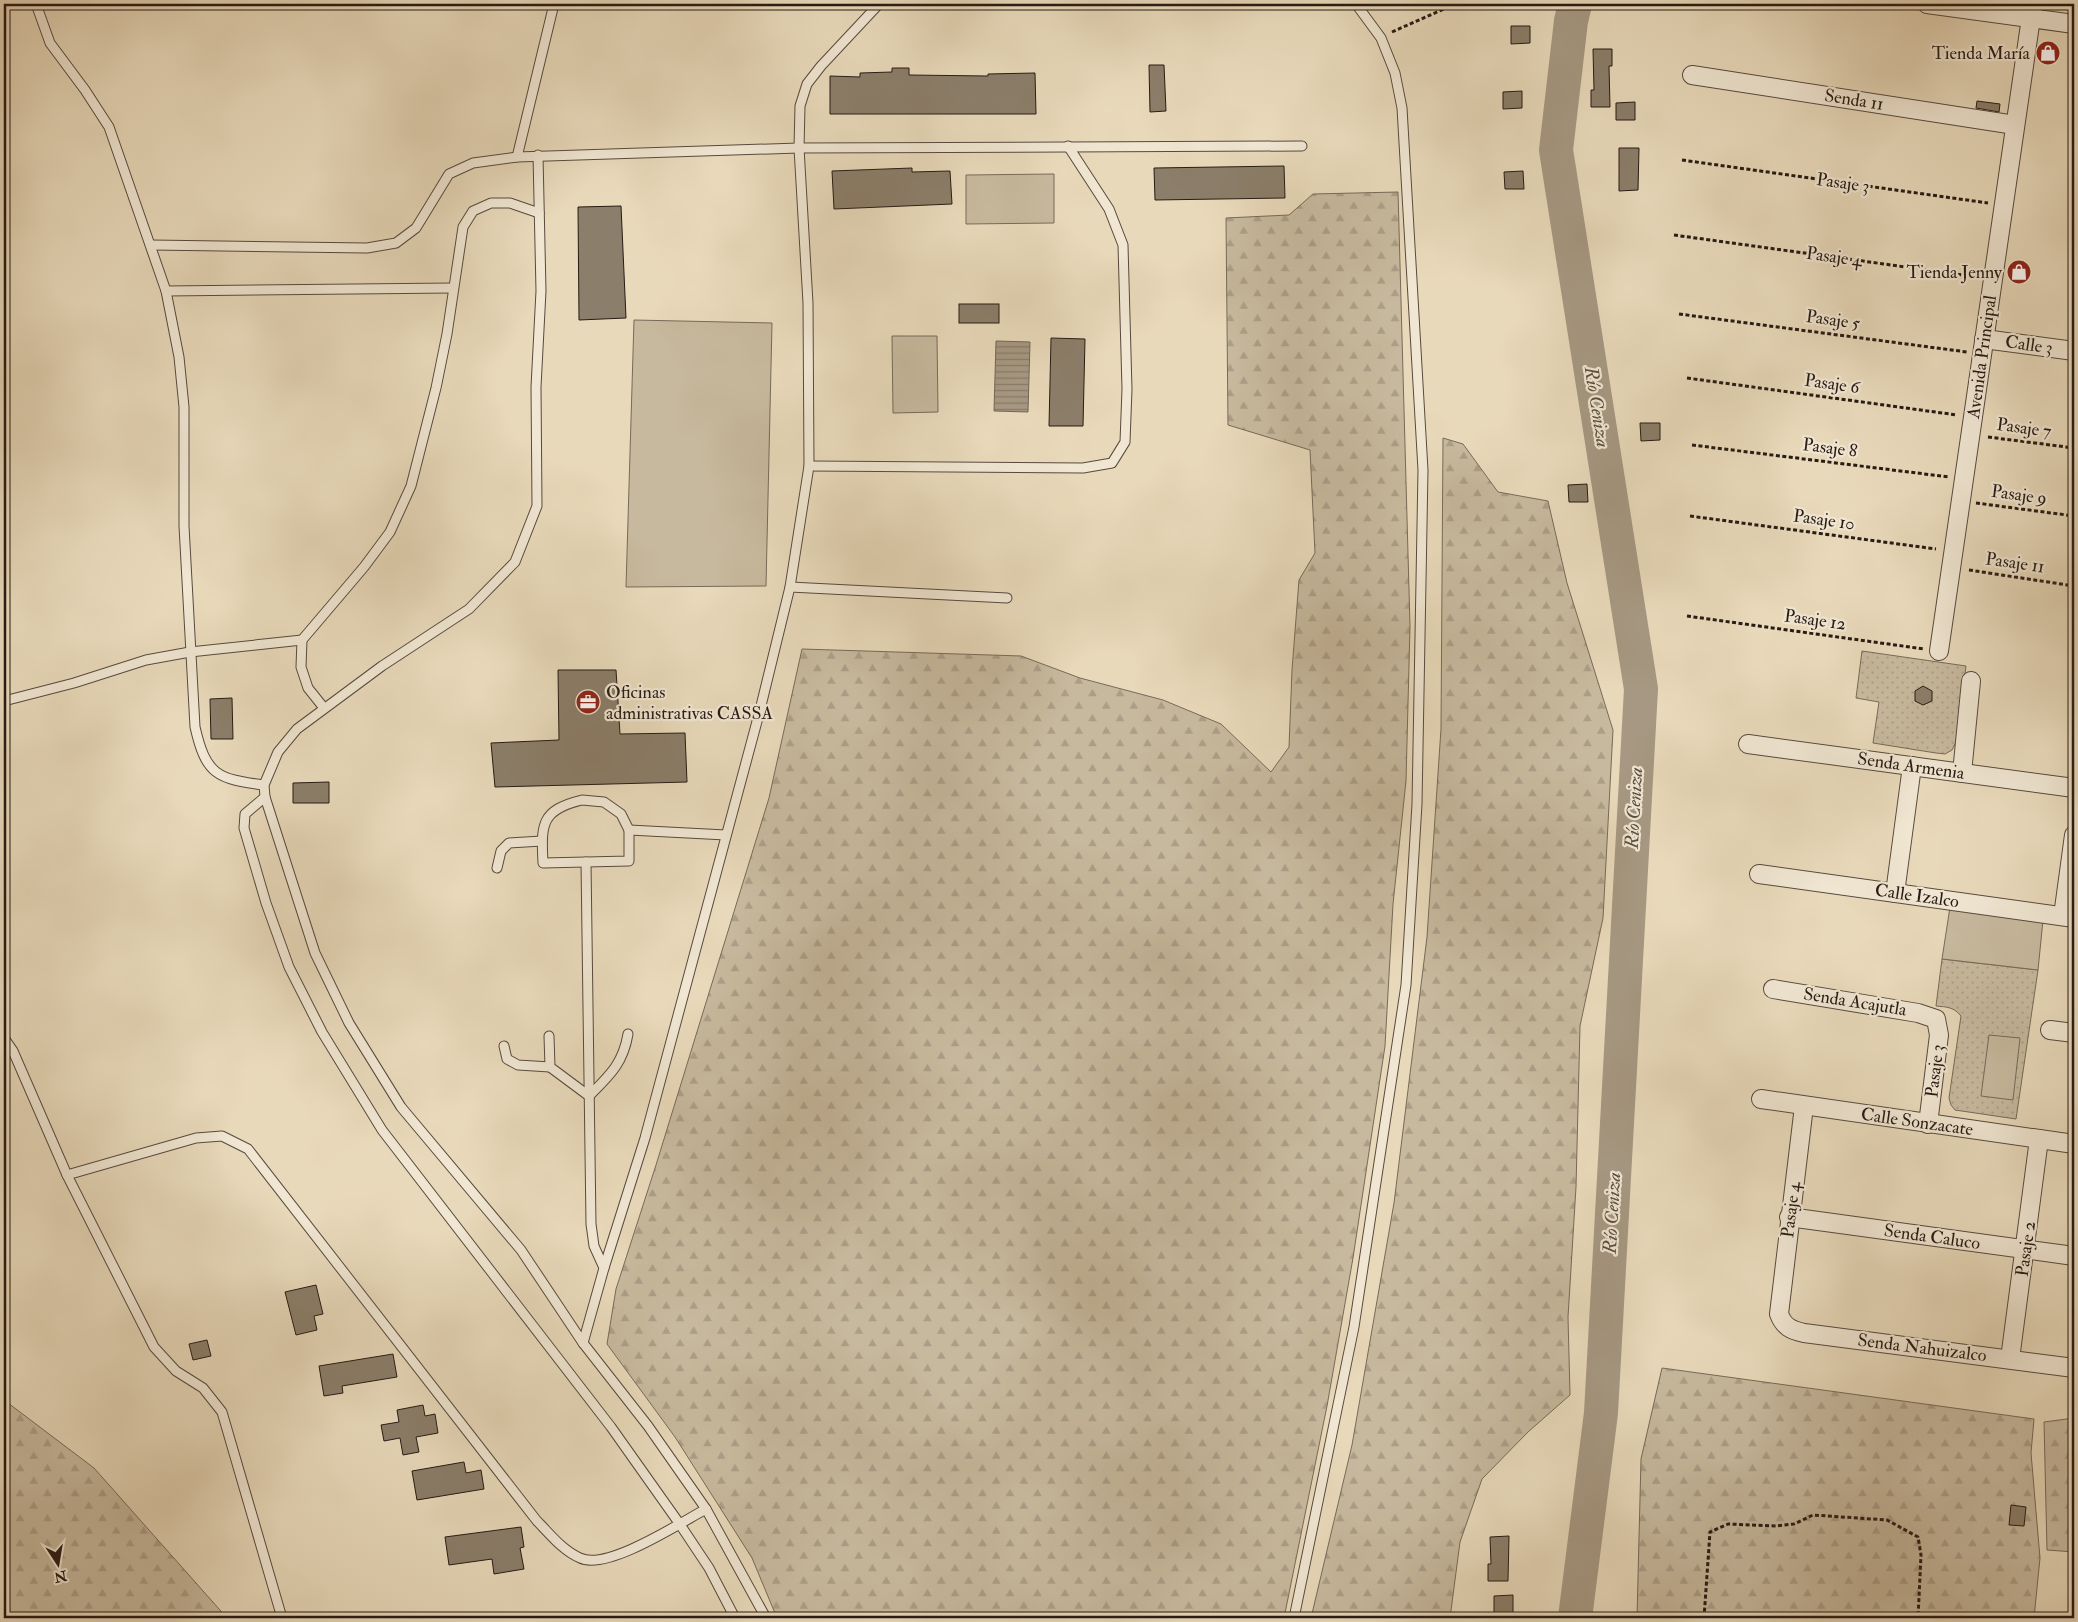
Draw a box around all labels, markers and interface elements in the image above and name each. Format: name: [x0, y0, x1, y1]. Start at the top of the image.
shop icon: Tienda María: [2035, 40, 2061, 66]
place label: Tienda María: [1932, 42, 2031, 65]
street label: Senda 11: [1823, 84, 1885, 116]
street label: Pasaje 3: [1815, 168, 1871, 198]
street label: Pasaje 4: [1805, 242, 1865, 272]
shop icon: Tienda Jenny: [2006, 259, 2032, 285]
place label: Tienda Jenny: [1907, 261, 2003, 284]
street label: Avenida Principal: [1962, 293, 2002, 421]
street label: Pasaje 5: [1804, 305, 1862, 335]
street label: Calle 3: [2004, 330, 2054, 360]
water label: Río Ceniza: [1579, 364, 1615, 449]
street label: Pasaje 6: [1803, 369, 1862, 399]
street label: Pasaje 7: [1995, 413, 2053, 443]
street label: Pasaje 8: [1801, 433, 1859, 463]
street label: Pasaje 9: [1990, 480, 2048, 510]
street label: Pasaje 10: [1792, 504, 1856, 536]
street label: Pasaje 11: [1984, 547, 2046, 579]
street label: Pasaje 12: [1783, 604, 1847, 636]
place label: Oficinas administrativas CASSA: [606, 681, 773, 725]
office icon: Oficinas administrativas CASSA: [575, 689, 601, 715]
street label: Senda Armenia: [1856, 747, 1967, 785]
water label: Río Ceniza: [1620, 767, 1648, 850]
street label: Calle Izalco: [1873, 879, 1961, 913]
street label: Senda Acajutla: [1802, 982, 1909, 1022]
street label: Pasaje 3: [1920, 1043, 1950, 1099]
street label: Calle Sonzacate: [1859, 1103, 1975, 1141]
water label: Río Ceniza: [1598, 1172, 1626, 1255]
street label: Pasaje 4: [1776, 1179, 1806, 1239]
street label: Senda Caluco: [1882, 1219, 1982, 1255]
street label: Pasaje 2: [2011, 1220, 2041, 1278]
street label: Senda Nahuizalco: [1856, 1329, 1988, 1367]
north arrow: [32, 1540, 82, 1590]
text: N: [52, 1566, 69, 1586]

